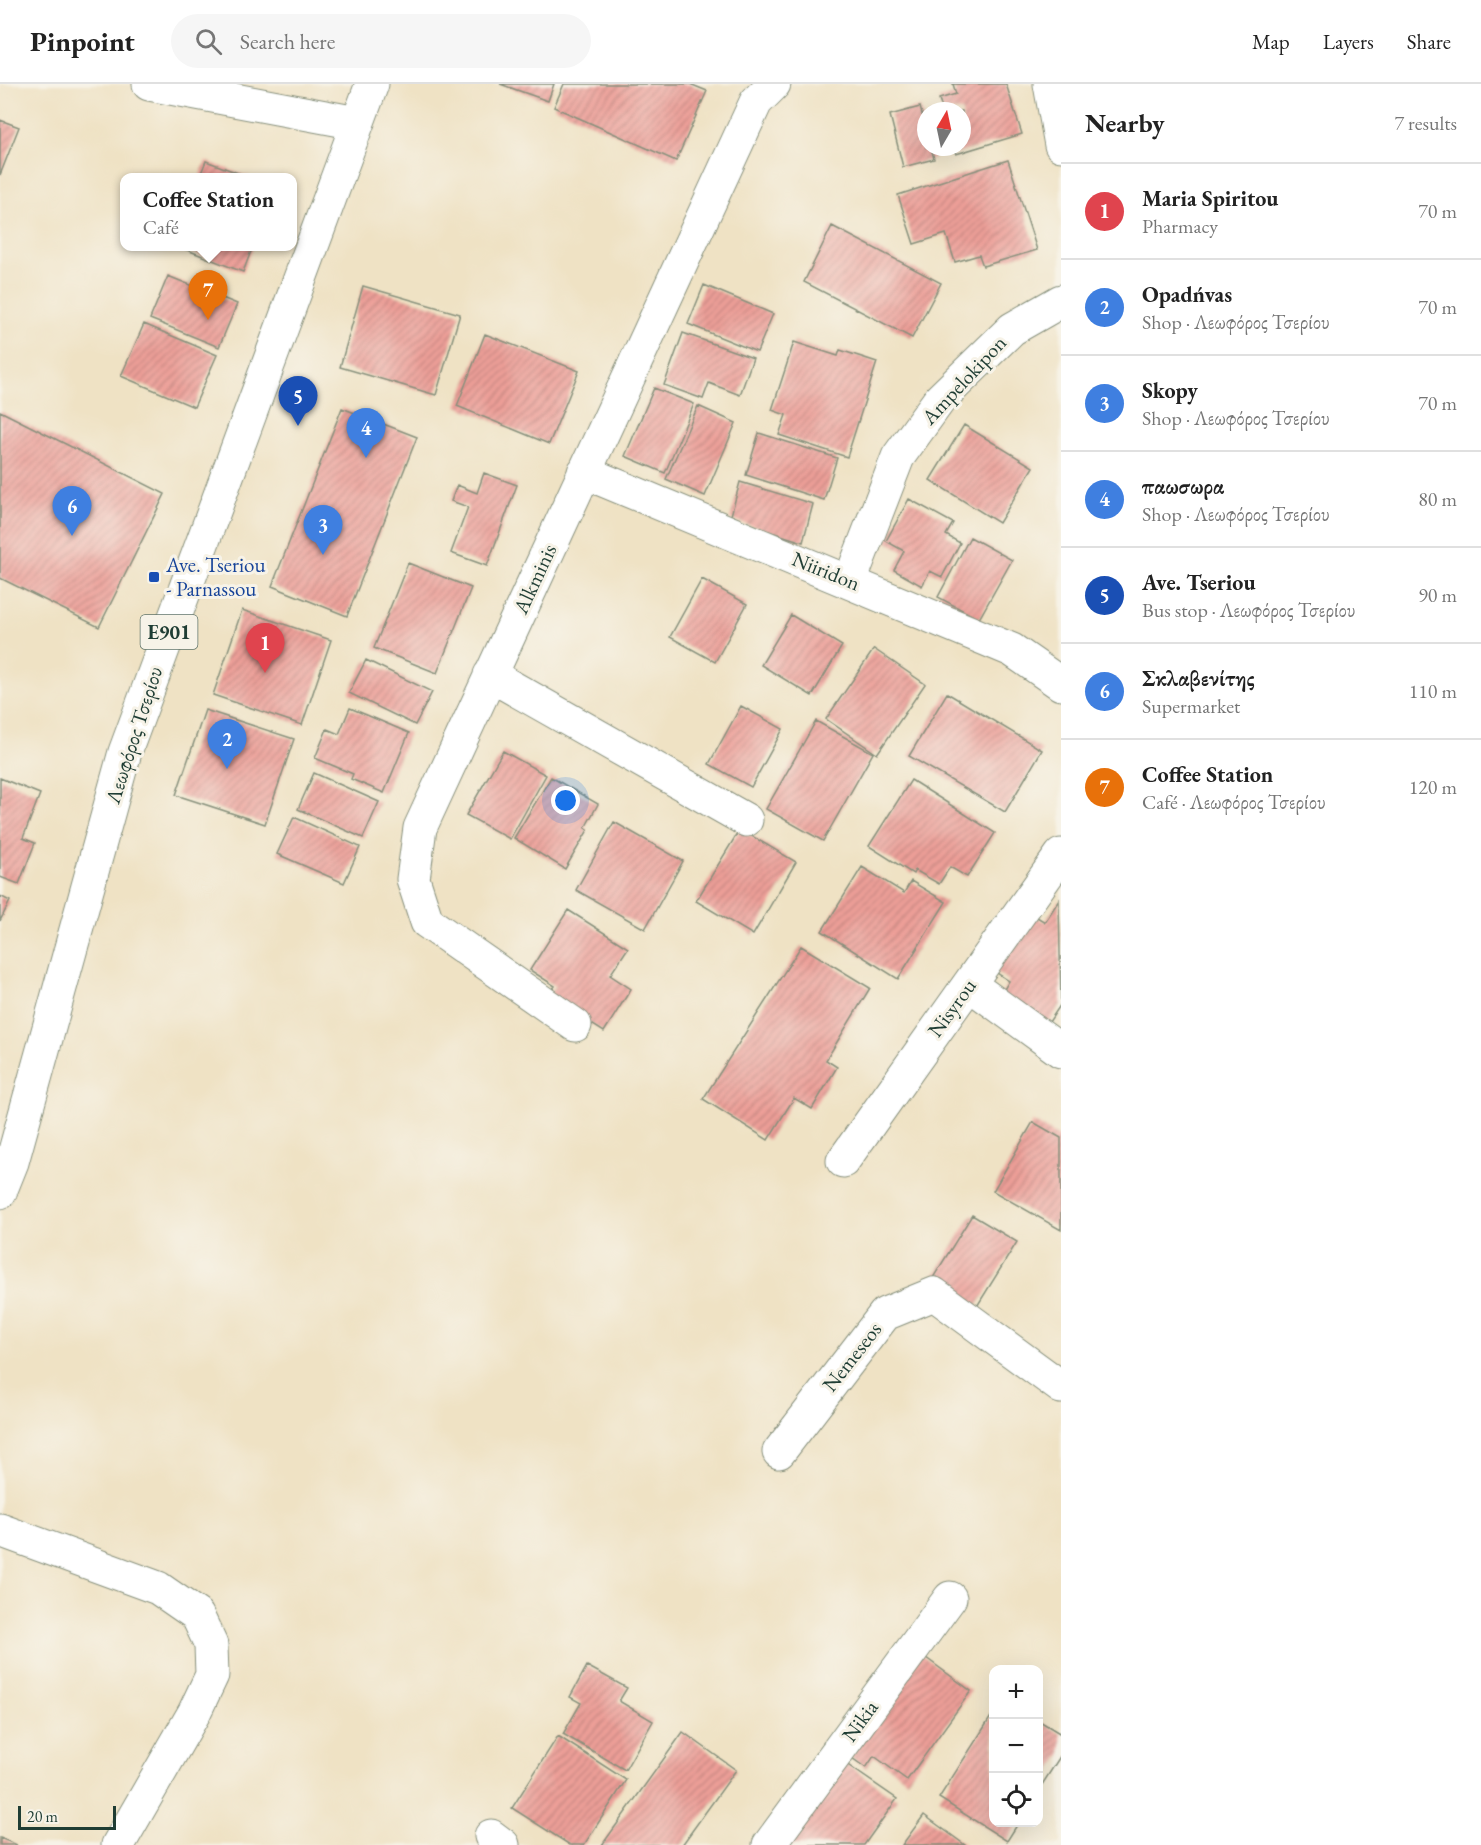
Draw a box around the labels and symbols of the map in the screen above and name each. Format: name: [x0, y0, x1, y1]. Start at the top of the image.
north arrow: [917, 102, 971, 156]
pin: 7: [188, 270, 228, 320]
street label: Ampelokipon: [915, 329, 1012, 431]
pin: 5: [278, 376, 318, 426]
pin: 4: [346, 408, 386, 458]
pin: 6: [52, 486, 92, 536]
pin: 3: [304, 506, 342, 555]
street label: Alkminis: [506, 539, 562, 619]
street label: Niiridon: [788, 545, 864, 596]
place label: Ave. Tseriou - Parnassou: [165, 551, 266, 602]
marker: Ave. Tseriou - Parnassou: [147, 570, 161, 584]
road number: E901: [140, 615, 198, 649]
pin: 1: [246, 624, 284, 673]
street label: Λεωφόρος Τσερίου: [98, 663, 168, 808]
pin: 2: [208, 720, 246, 769]
your location: [551, 786, 580, 815]
street label: Nisyrou: [921, 973, 982, 1042]
street label: Nemeseos: [816, 1316, 887, 1397]
street label: Nikia: [835, 1694, 884, 1747]
scale bar: [18, 1803, 116, 1830]

